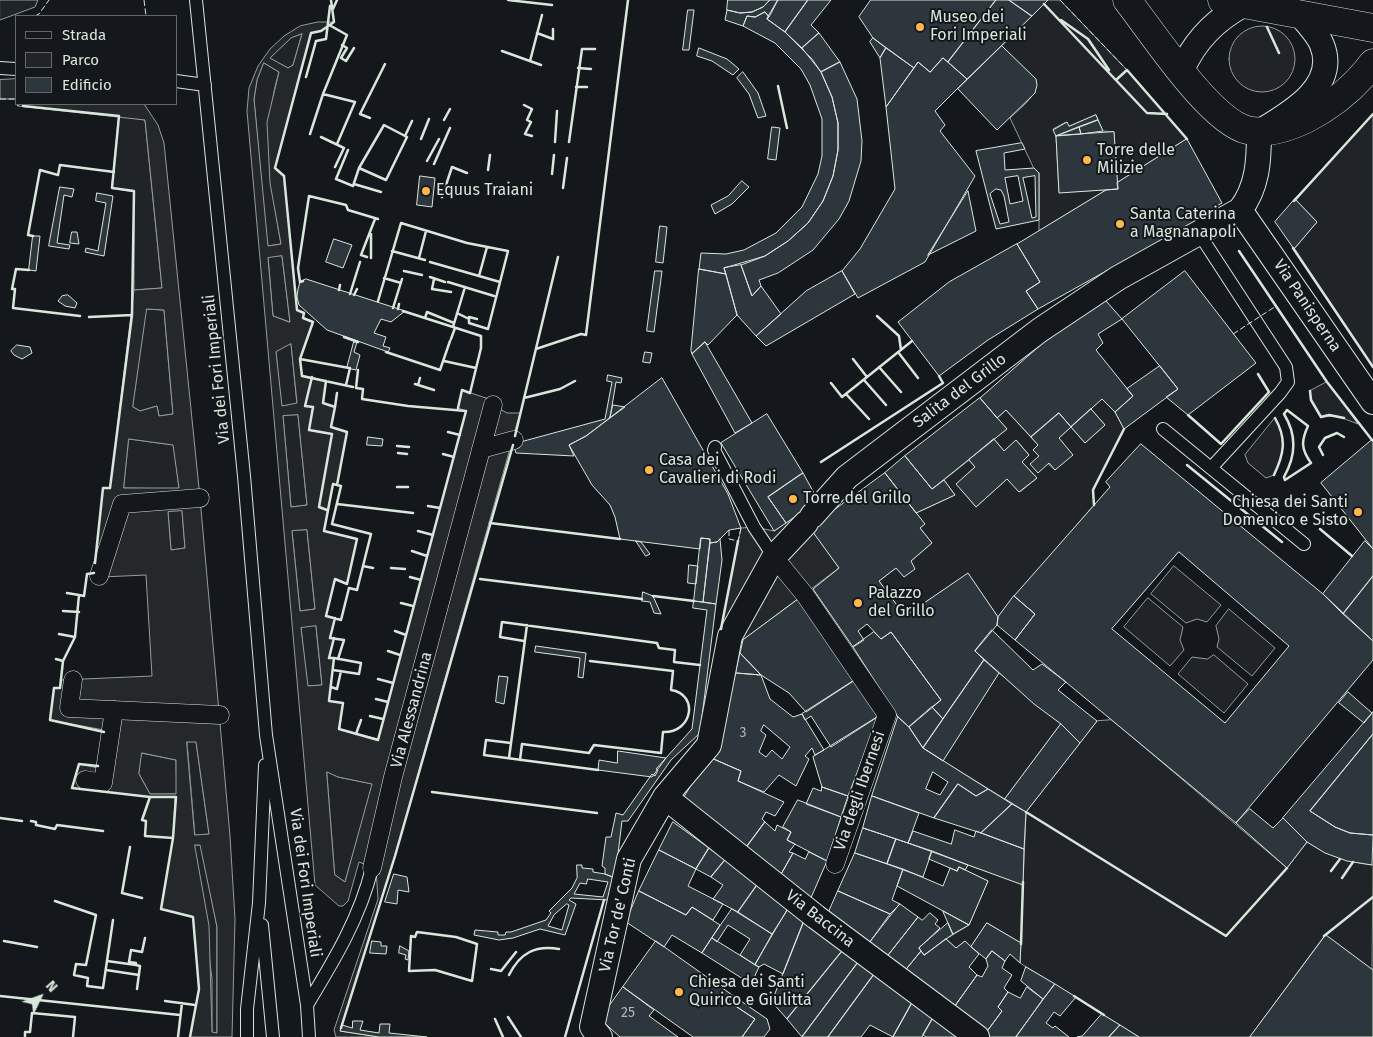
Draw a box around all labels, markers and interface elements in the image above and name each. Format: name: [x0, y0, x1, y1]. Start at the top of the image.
place label: Museo dei Fori Imperiali: [930, 8, 1027, 46]
legend: [15, 15, 178, 105]
marker: Museo dei Fori Imperiali: [914, 21, 926, 33]
text: Strada: [62, 26, 106, 44]
text: Parco: [62, 51, 99, 69]
text: Edificio: [62, 76, 112, 94]
place label: Torre delle Milizie: [1097, 141, 1175, 179]
marker: Torre delle Milizie: [1081, 154, 1093, 166]
place label: Equus Traiani: [436, 181, 533, 201]
marker: Equus Traiani: [420, 185, 432, 197]
place label: Santa Caterina a Magnanapoli: [1130, 205, 1236, 243]
marker: Santa Caterina a Magnanapoli: [1114, 218, 1126, 230]
street label: Via Panisperna: [1269, 256, 1345, 356]
street label: Via dei Fori Imperiali: [200, 293, 234, 445]
street label: Salita del Grillo: [910, 350, 1010, 432]
place label: Casa dei Cavalieri di Rodi: [659, 451, 776, 489]
marker: Casa dei Cavalieri di Rodi: [643, 464, 655, 476]
place label: Torre del Grillo: [803, 489, 911, 509]
marker: Torre del Grillo: [787, 493, 799, 505]
place label: Chiesa dei Santi Domenico e Sisto: [1223, 493, 1348, 531]
marker: Chiesa dei Santi Domenico e Sisto: [1352, 506, 1364, 518]
place label: Palazzo del Grillo: [868, 584, 935, 622]
marker: Palazzo del Grillo: [852, 597, 864, 609]
street label: Via Alessandrina: [387, 650, 437, 770]
house number: 3: [740, 725, 746, 741]
street label: Via degli Ibernesi: [830, 728, 890, 854]
street label: Via dei Fori Imperiali: [285, 807, 325, 959]
street label: Via Tor de' Conti: [595, 856, 641, 974]
street label: Via Baccina: [782, 886, 858, 952]
north arrow: [15, 972, 65, 1022]
place label: Chiesa dei Santi Quirico e Giulitta: [689, 973, 812, 1011]
text: N: [42, 977, 61, 996]
marker: Chiesa dei Santi Quirico e Giulitta: [673, 986, 685, 998]
house number: 25: [621, 1005, 635, 1021]

